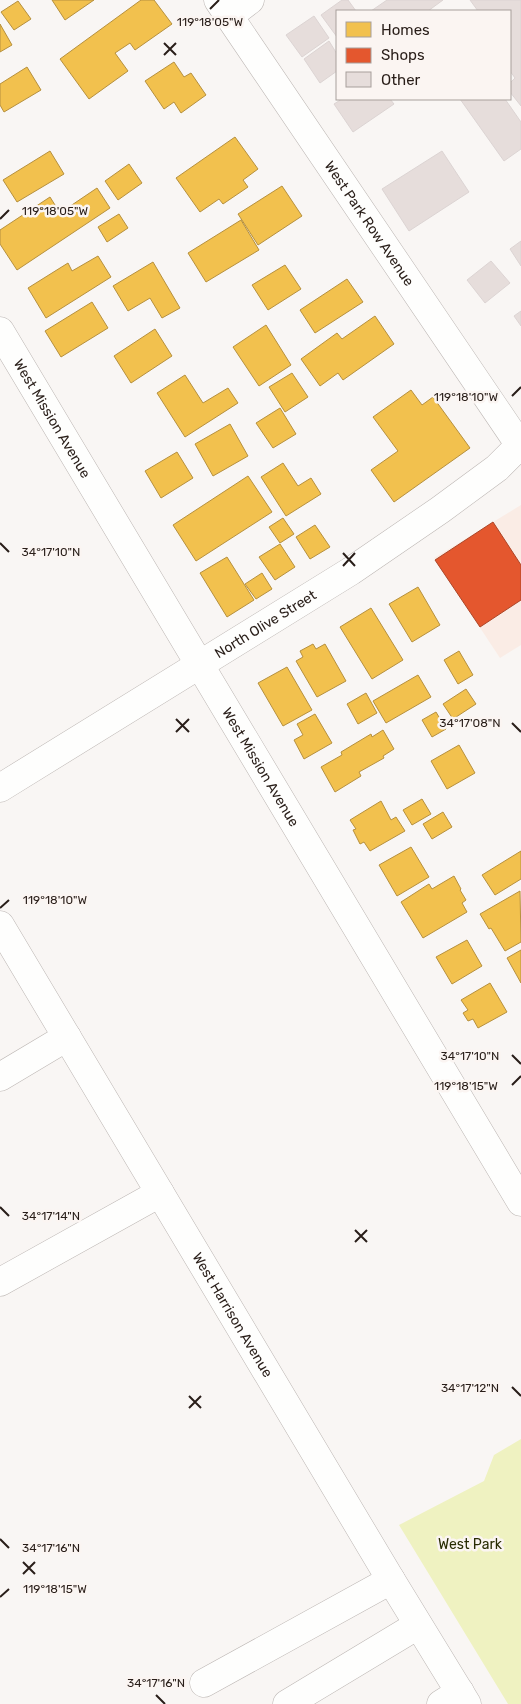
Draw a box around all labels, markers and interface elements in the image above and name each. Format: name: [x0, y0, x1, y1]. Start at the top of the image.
legend: [336, 10, 511, 100]
text: 119°18'05"W: [177, 15, 244, 29]
text: Homes: [381, 21, 430, 39]
text: Shops: [381, 46, 425, 64]
text: Other: [381, 71, 421, 89]
street label: West Park Row Avenue: [321, 158, 418, 289]
text: 119°18'05"W: [22, 204, 89, 218]
street label: West Mission Avenue: [10, 356, 95, 481]
text: 119°18'10"W: [434, 390, 499, 404]
text: 34°17'10"N: [22, 545, 80, 559]
street label: North Olive Street: [212, 586, 320, 662]
street label: West Mission Avenue: [219, 704, 303, 830]
text: 34°17'08"N: [439, 716, 501, 730]
text: 119°18'10"W: [23, 893, 88, 907]
text: 34°17'10"N: [441, 1049, 499, 1063]
text: 119°18'15"W: [434, 1079, 498, 1093]
text: 34°17'14"N: [22, 1209, 80, 1223]
street label: West Harrison Avenue: [189, 1249, 277, 1380]
text: 34°17'12"N: [441, 1381, 499, 1395]
park label: West Park: [438, 1536, 503, 1553]
text: 34°17'16"N: [22, 1541, 80, 1555]
text: 119°18'15"W: [23, 1582, 87, 1596]
text: 34°17'16"N: [127, 1676, 185, 1690]

